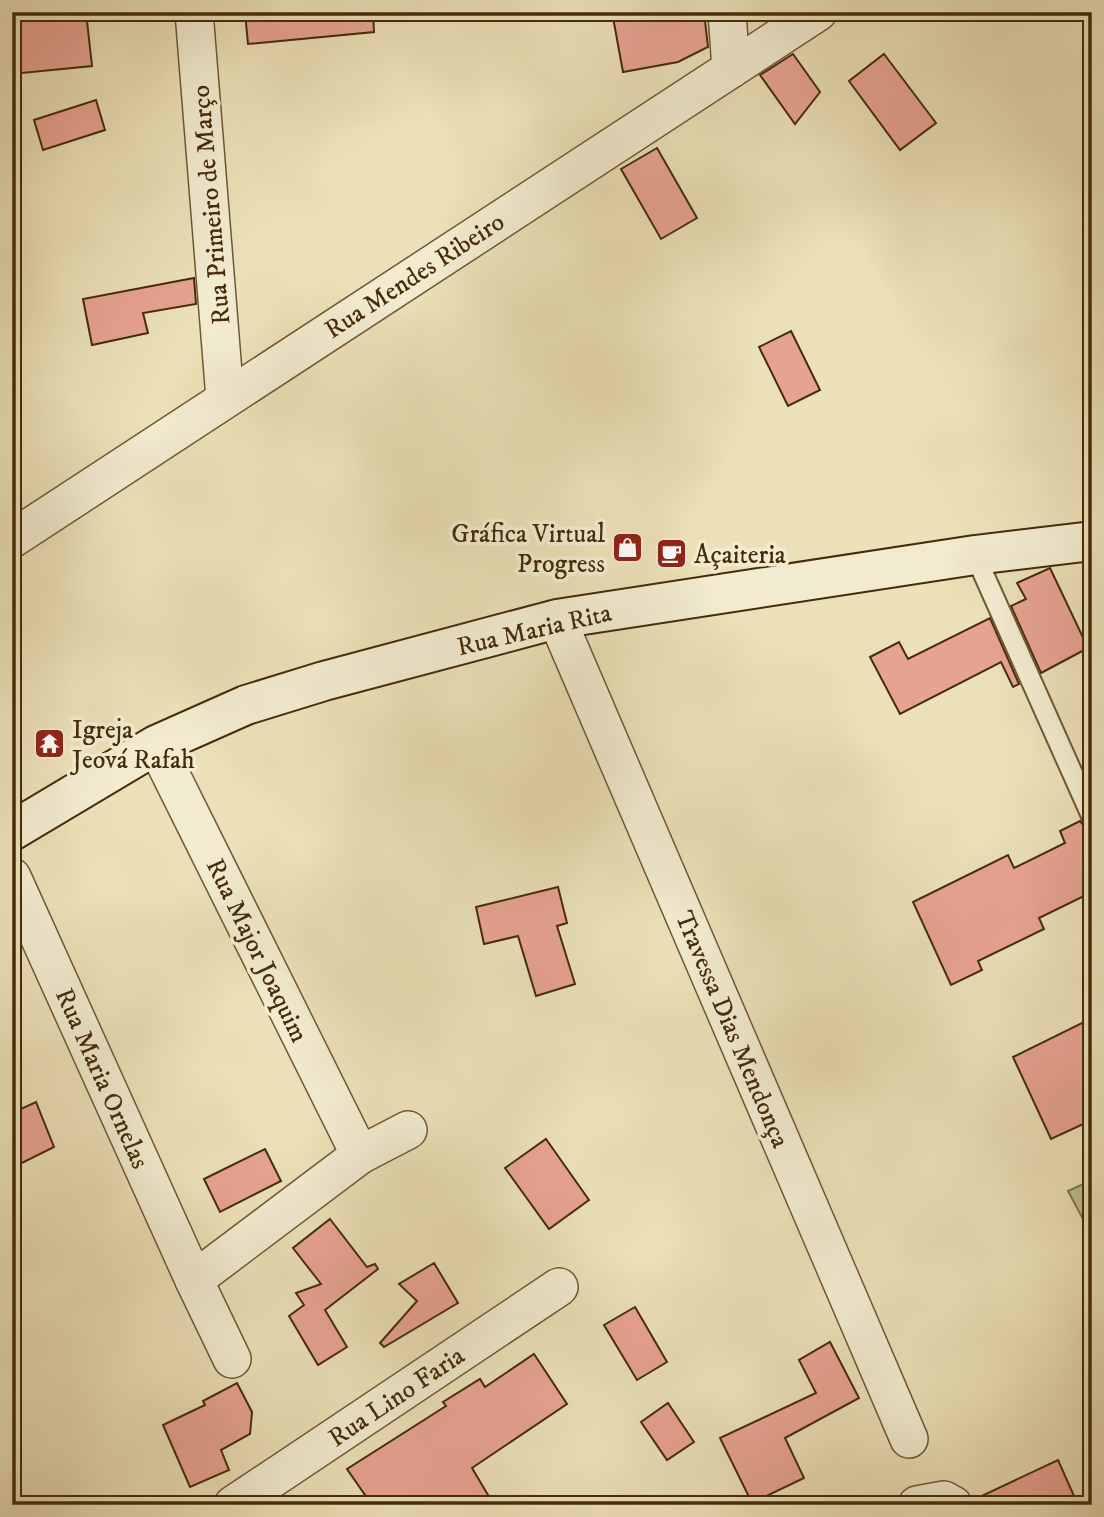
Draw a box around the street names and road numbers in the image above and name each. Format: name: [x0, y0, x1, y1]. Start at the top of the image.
street label: Rua Primeiro de Março: [185, 84, 238, 326]
street label: Rua Mendes Ribeiro: [319, 206, 511, 347]
street label: Rua Maria Rita: [454, 597, 615, 664]
street label: Rua Major Joaquim: [198, 853, 315, 1048]
street label: Travessa Dias Mendonça: [667, 906, 796, 1153]
street label: Rua Maria Ornelas: [47, 983, 156, 1174]
street label: Rua Lino Faria: [322, 1340, 471, 1455]

